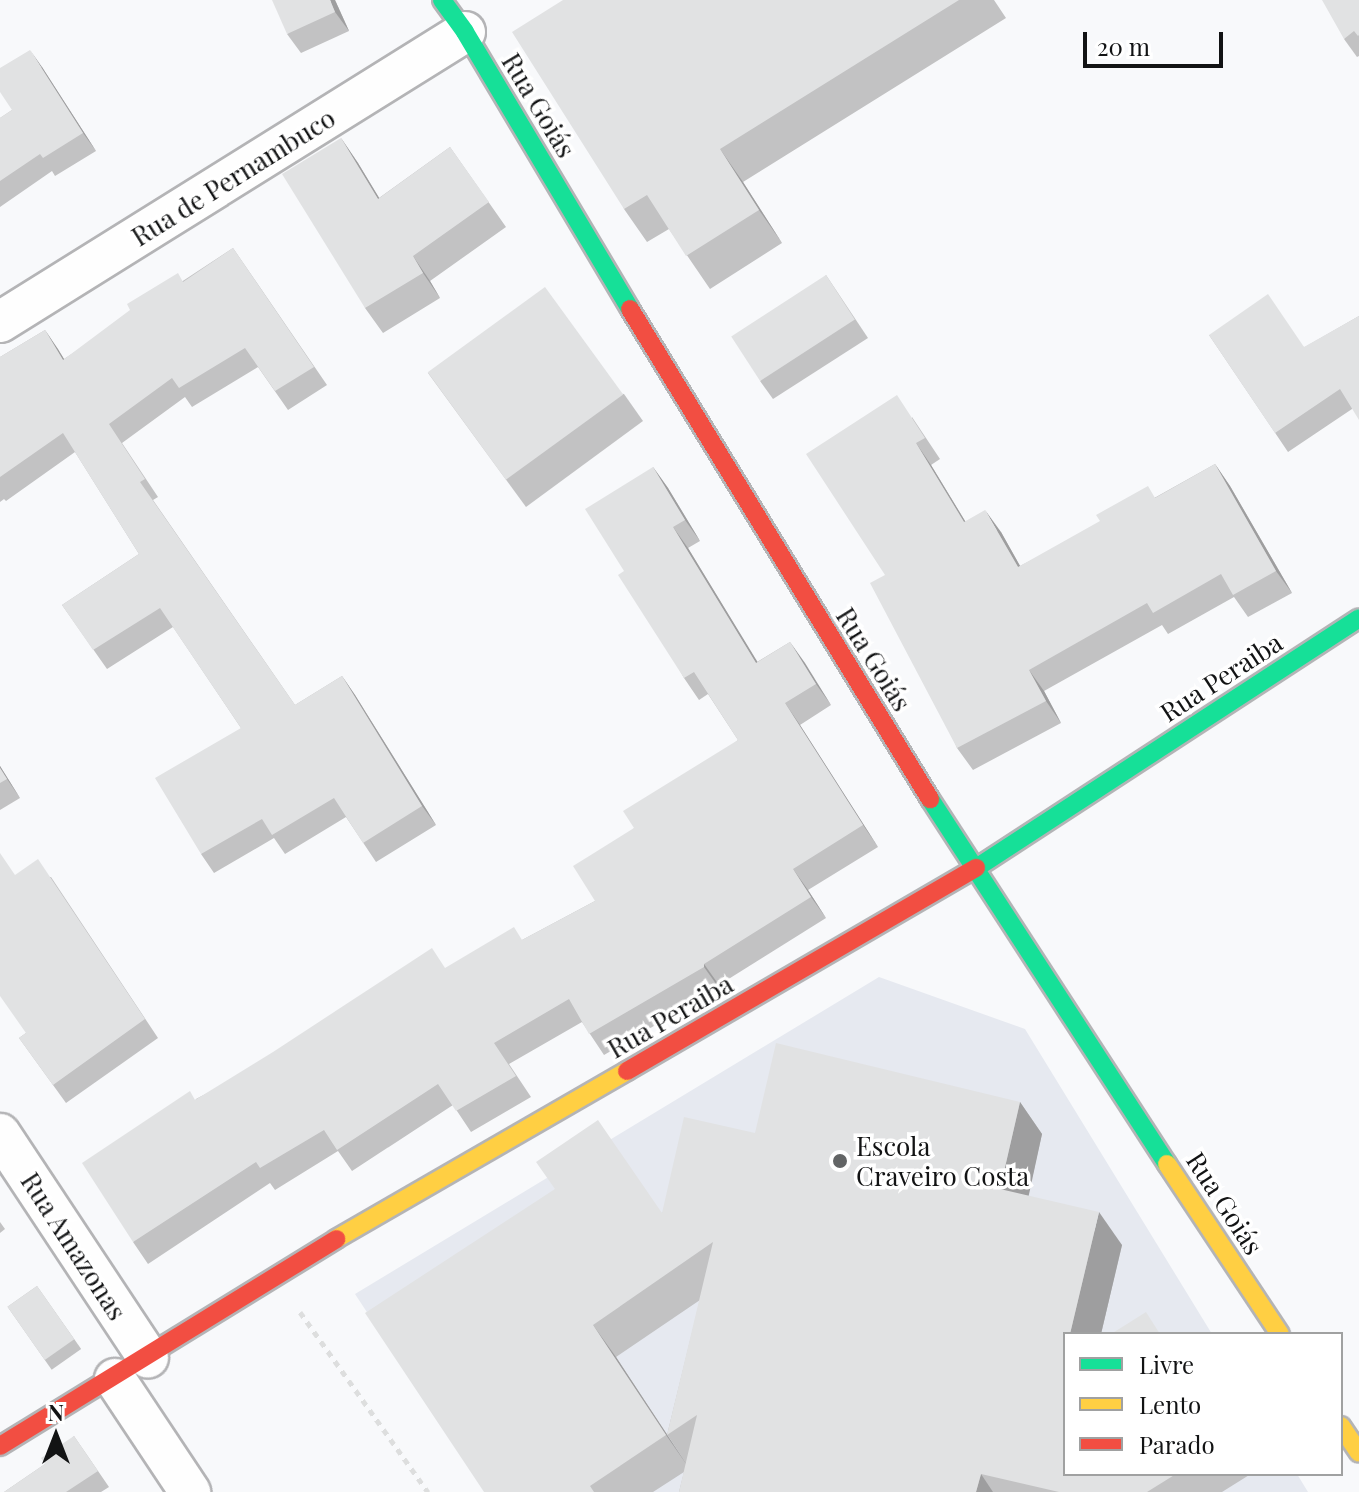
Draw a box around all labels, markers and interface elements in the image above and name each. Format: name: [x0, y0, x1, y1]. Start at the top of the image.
scale bar: [1087, 16, 1227, 66]
text: 20 m: [1097, 30, 1150, 62]
street label: Rua Goiás: [496, 47, 582, 163]
street label: Rua de Pernambuco: [126, 102, 340, 252]
street label: Rua Goiás: [830, 602, 918, 716]
street label: Rua Peraiba: [1154, 626, 1288, 728]
street label: Rua Peraiba: [602, 968, 738, 1064]
place label: Escola Craveiro Costa: [856, 1130, 1029, 1192]
street label: Rua Goiás: [1180, 1146, 1270, 1260]
marker: Escola Craveiro Costa: [831, 1152, 849, 1170]
street label: Rua Amazonas: [14, 1166, 134, 1326]
legend: [1063, 1332, 1343, 1476]
text: Livre: [1139, 1348, 1194, 1380]
text: Lento: [1139, 1388, 1201, 1420]
north arrow: [16, 1396, 96, 1476]
text: N: [48, 1397, 64, 1427]
text: Parado: [1139, 1428, 1215, 1460]

